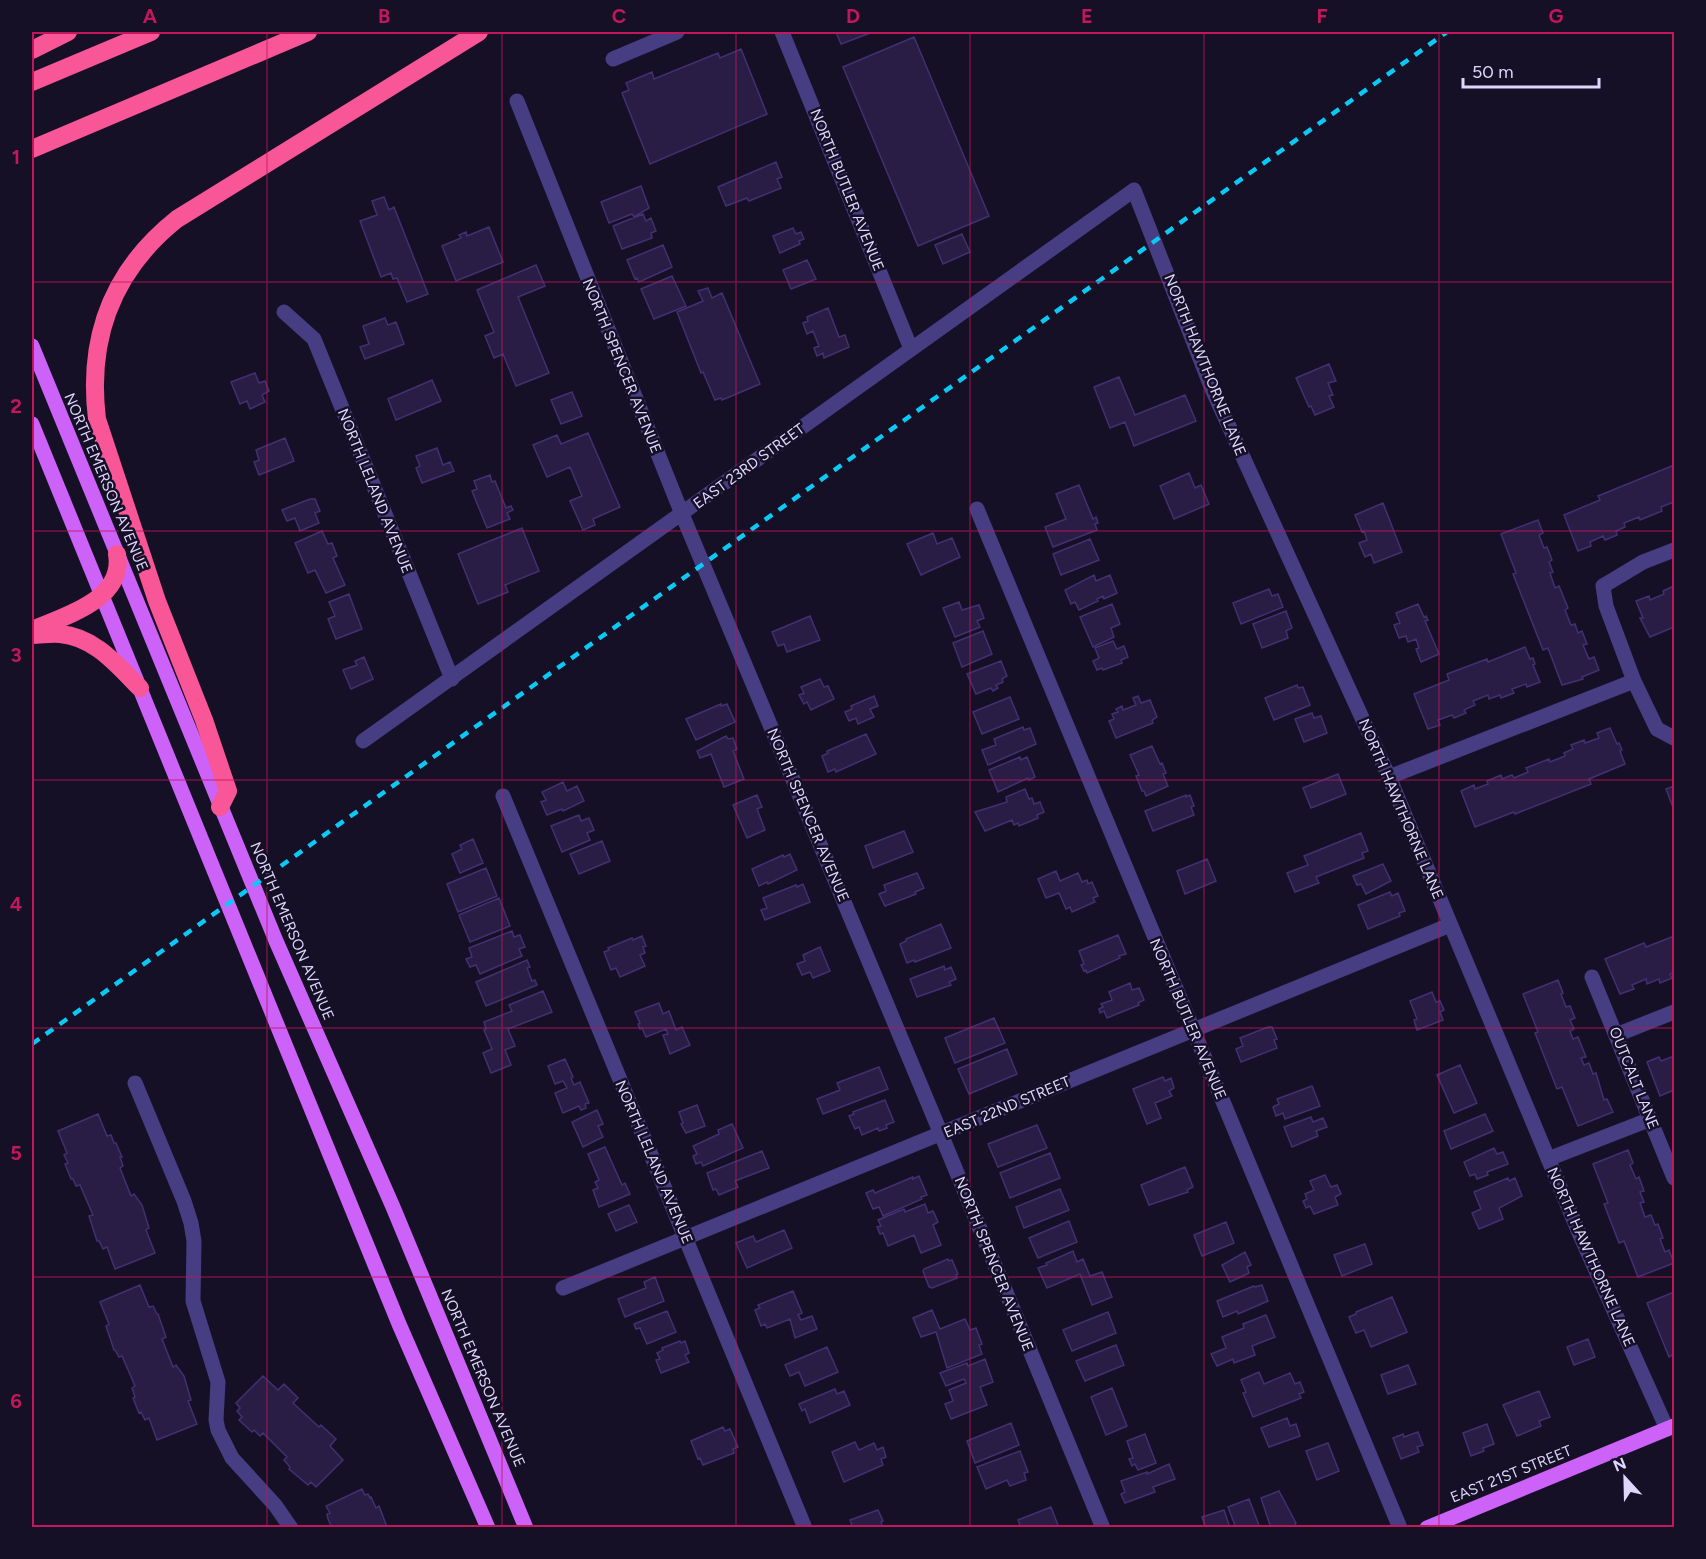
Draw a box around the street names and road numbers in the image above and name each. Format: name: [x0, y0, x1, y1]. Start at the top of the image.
street label: NORTH BUTLER AVENUE: [806, 106, 888, 274]
street label: NORTH HAWTHORNE LANE: [1160, 272, 1250, 458]
street label: NORTH SPENCER AVENUE: [579, 276, 665, 456]
street label: NORTH EMERSON AVENUE: [60, 390, 152, 574]
street label: NORTH LELAND AVENUE: [334, 406, 416, 576]
street label: EAST 23RD STREET: [690, 419, 809, 512]
street label: NORTH HAWTHORNE LANE: [1355, 716, 1447, 902]
street label: NORTH SPENCER AVENUE: [763, 725, 853, 905]
street label: NORTH EMERSON AVENUE: [246, 839, 338, 1023]
street label: NORTH BUTLER AVENUE: [1146, 936, 1230, 1102]
street label: OUTCALT LANE: [1605, 1024, 1663, 1132]
street label: EAST 22ND STREET: [941, 1072, 1074, 1142]
street label: NORTH LELAND AVENUE: [611, 1077, 697, 1247]
street label: NORTH HAWTHORNE LANE: [1543, 1165, 1639, 1349]
street label: NORTH SPENCER AVENUE: [951, 1174, 1037, 1354]
street label: NORTH EMERSON AVENUE: [437, 1286, 529, 1470]
street label: EAST 21ST STREET: [1448, 1441, 1575, 1506]

